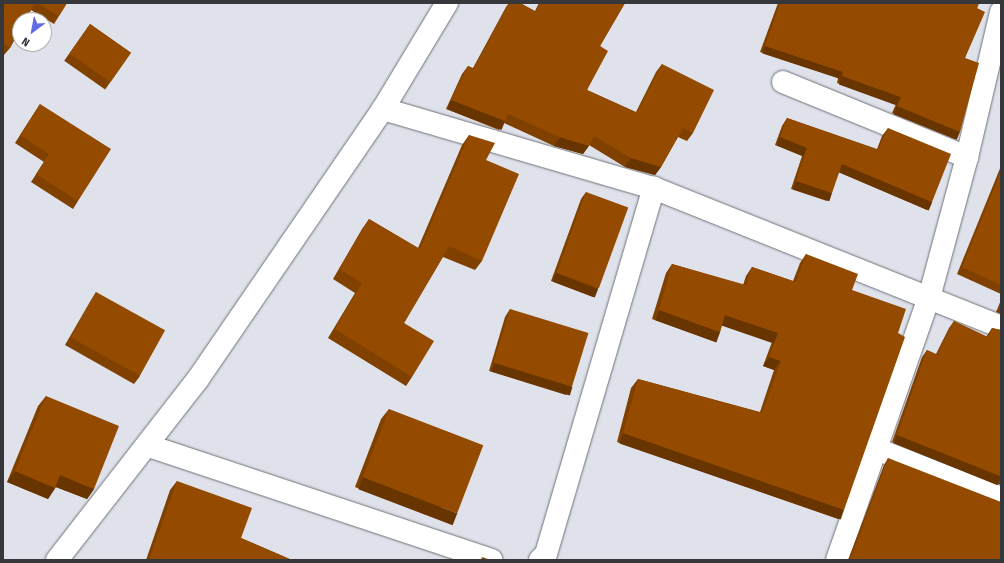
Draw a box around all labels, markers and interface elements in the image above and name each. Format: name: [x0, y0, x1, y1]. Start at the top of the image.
north arrow: [12, 12, 52, 52]
text: N: [20, 34, 32, 49]

